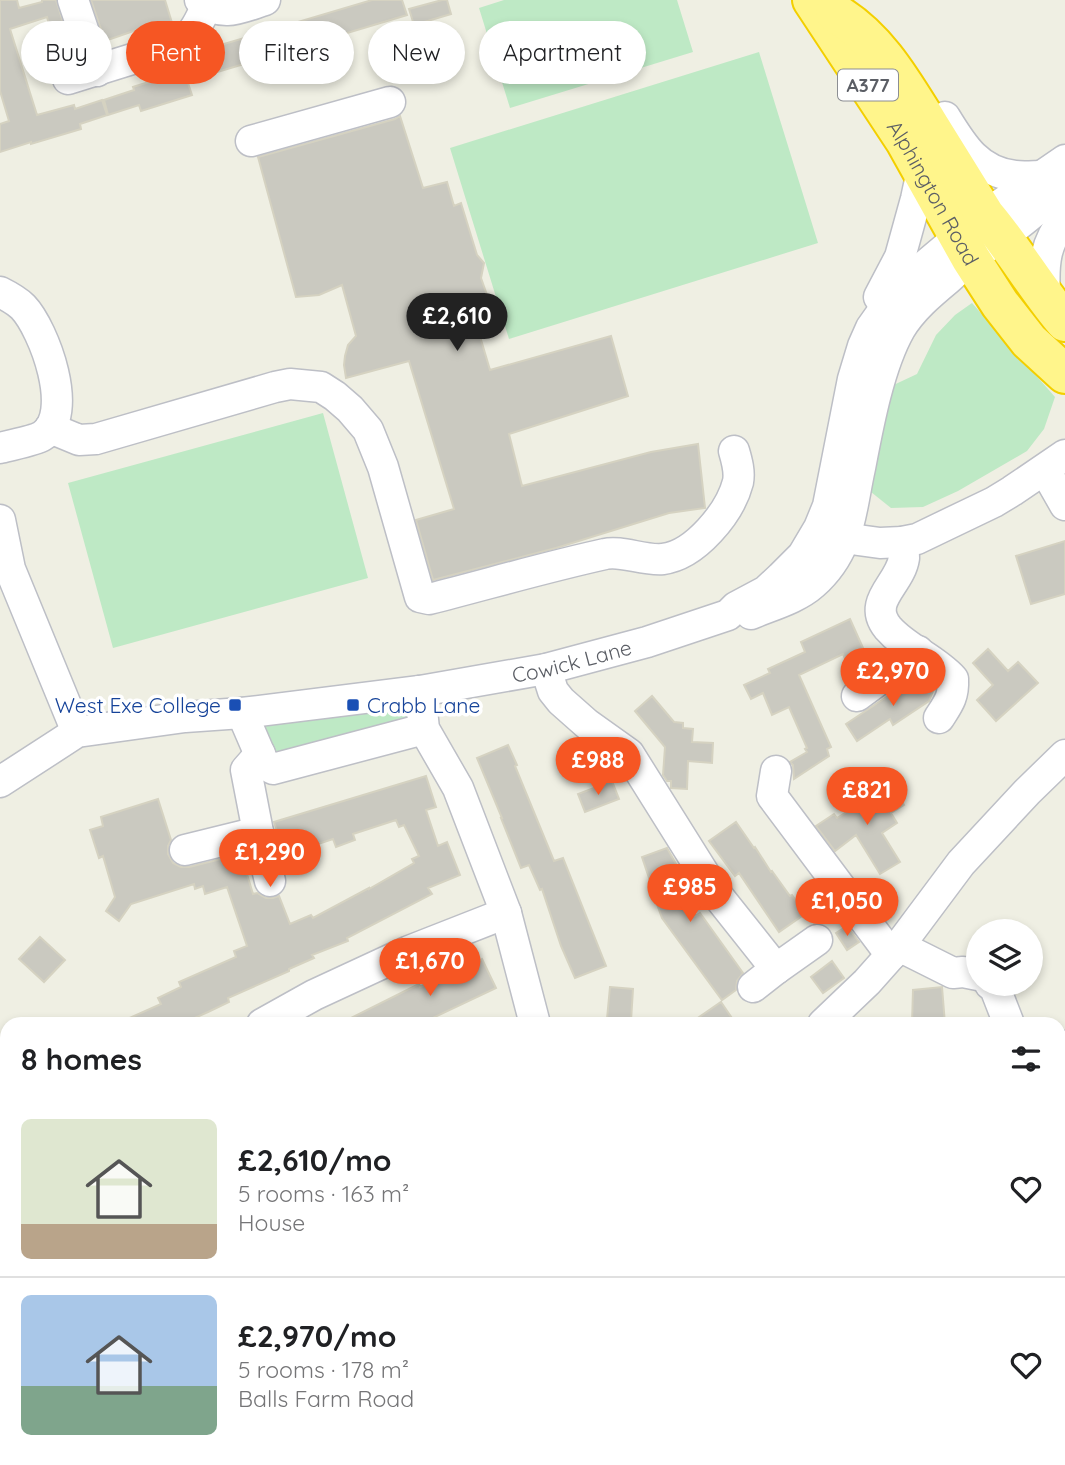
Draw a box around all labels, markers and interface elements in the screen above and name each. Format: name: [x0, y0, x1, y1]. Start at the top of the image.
chip: Buy: [21, 21, 112, 84]
chip: Rent: [126, 21, 225, 84]
chip: Filters: [239, 21, 354, 84]
chip: New: [368, 21, 465, 84]
chip: Apartment: [479, 21, 646, 84]
road number: A377: [838, 69, 898, 100]
street label: Alphington Road: [882, 115, 985, 270]
pin: £2,610: [400, 294, 514, 353]
text: £2,610: [422, 301, 492, 330]
street label: Cowick Lane: [510, 634, 634, 688]
pin: £2,970: [836, 648, 950, 708]
text: £2,970: [857, 656, 929, 685]
place label: West Exe College: [55, 692, 221, 718]
place label: Crabb Lane: [367, 692, 480, 718]
marker: West Exe College: [227, 697, 243, 713]
marker: Crabb Lane: [345, 697, 361, 713]
pin: £988: [557, 738, 639, 797]
text: £988: [572, 745, 624, 774]
pin: £821: [826, 768, 908, 827]
text: £821: [843, 775, 892, 804]
pin: £1,290: [213, 830, 327, 889]
text: £1,290: [235, 837, 305, 866]
pin: £985: [649, 864, 731, 924]
text: £985: [663, 872, 717, 901]
pin: £1,050: [790, 878, 904, 938]
text: £1,050: [811, 886, 883, 915]
map controls: [966, 919, 1043, 996]
button: layers: [966, 919, 1043, 996]
pin: £1,670: [373, 939, 487, 998]
text: £1,670: [395, 946, 465, 975]
text: 8 homes: [21, 1040, 142, 1078]
icon: filters: [1007, 1040, 1045, 1078]
text: £2,610/mo: [238, 1141, 392, 1179]
icon: home: [77, 1147, 161, 1231]
icon: heart: [1007, 1170, 1045, 1208]
text: 5 rooms · 163 m²: [238, 1179, 409, 1208]
text: House: [238, 1208, 305, 1237]
text: £2,970/mo: [238, 1317, 397, 1355]
icon: home: [77, 1323, 161, 1407]
icon: heart: [1007, 1346, 1045, 1384]
text: 5 rooms · 178 m²: [238, 1355, 409, 1384]
text: Balls Farm Road: [238, 1384, 414, 1413]

